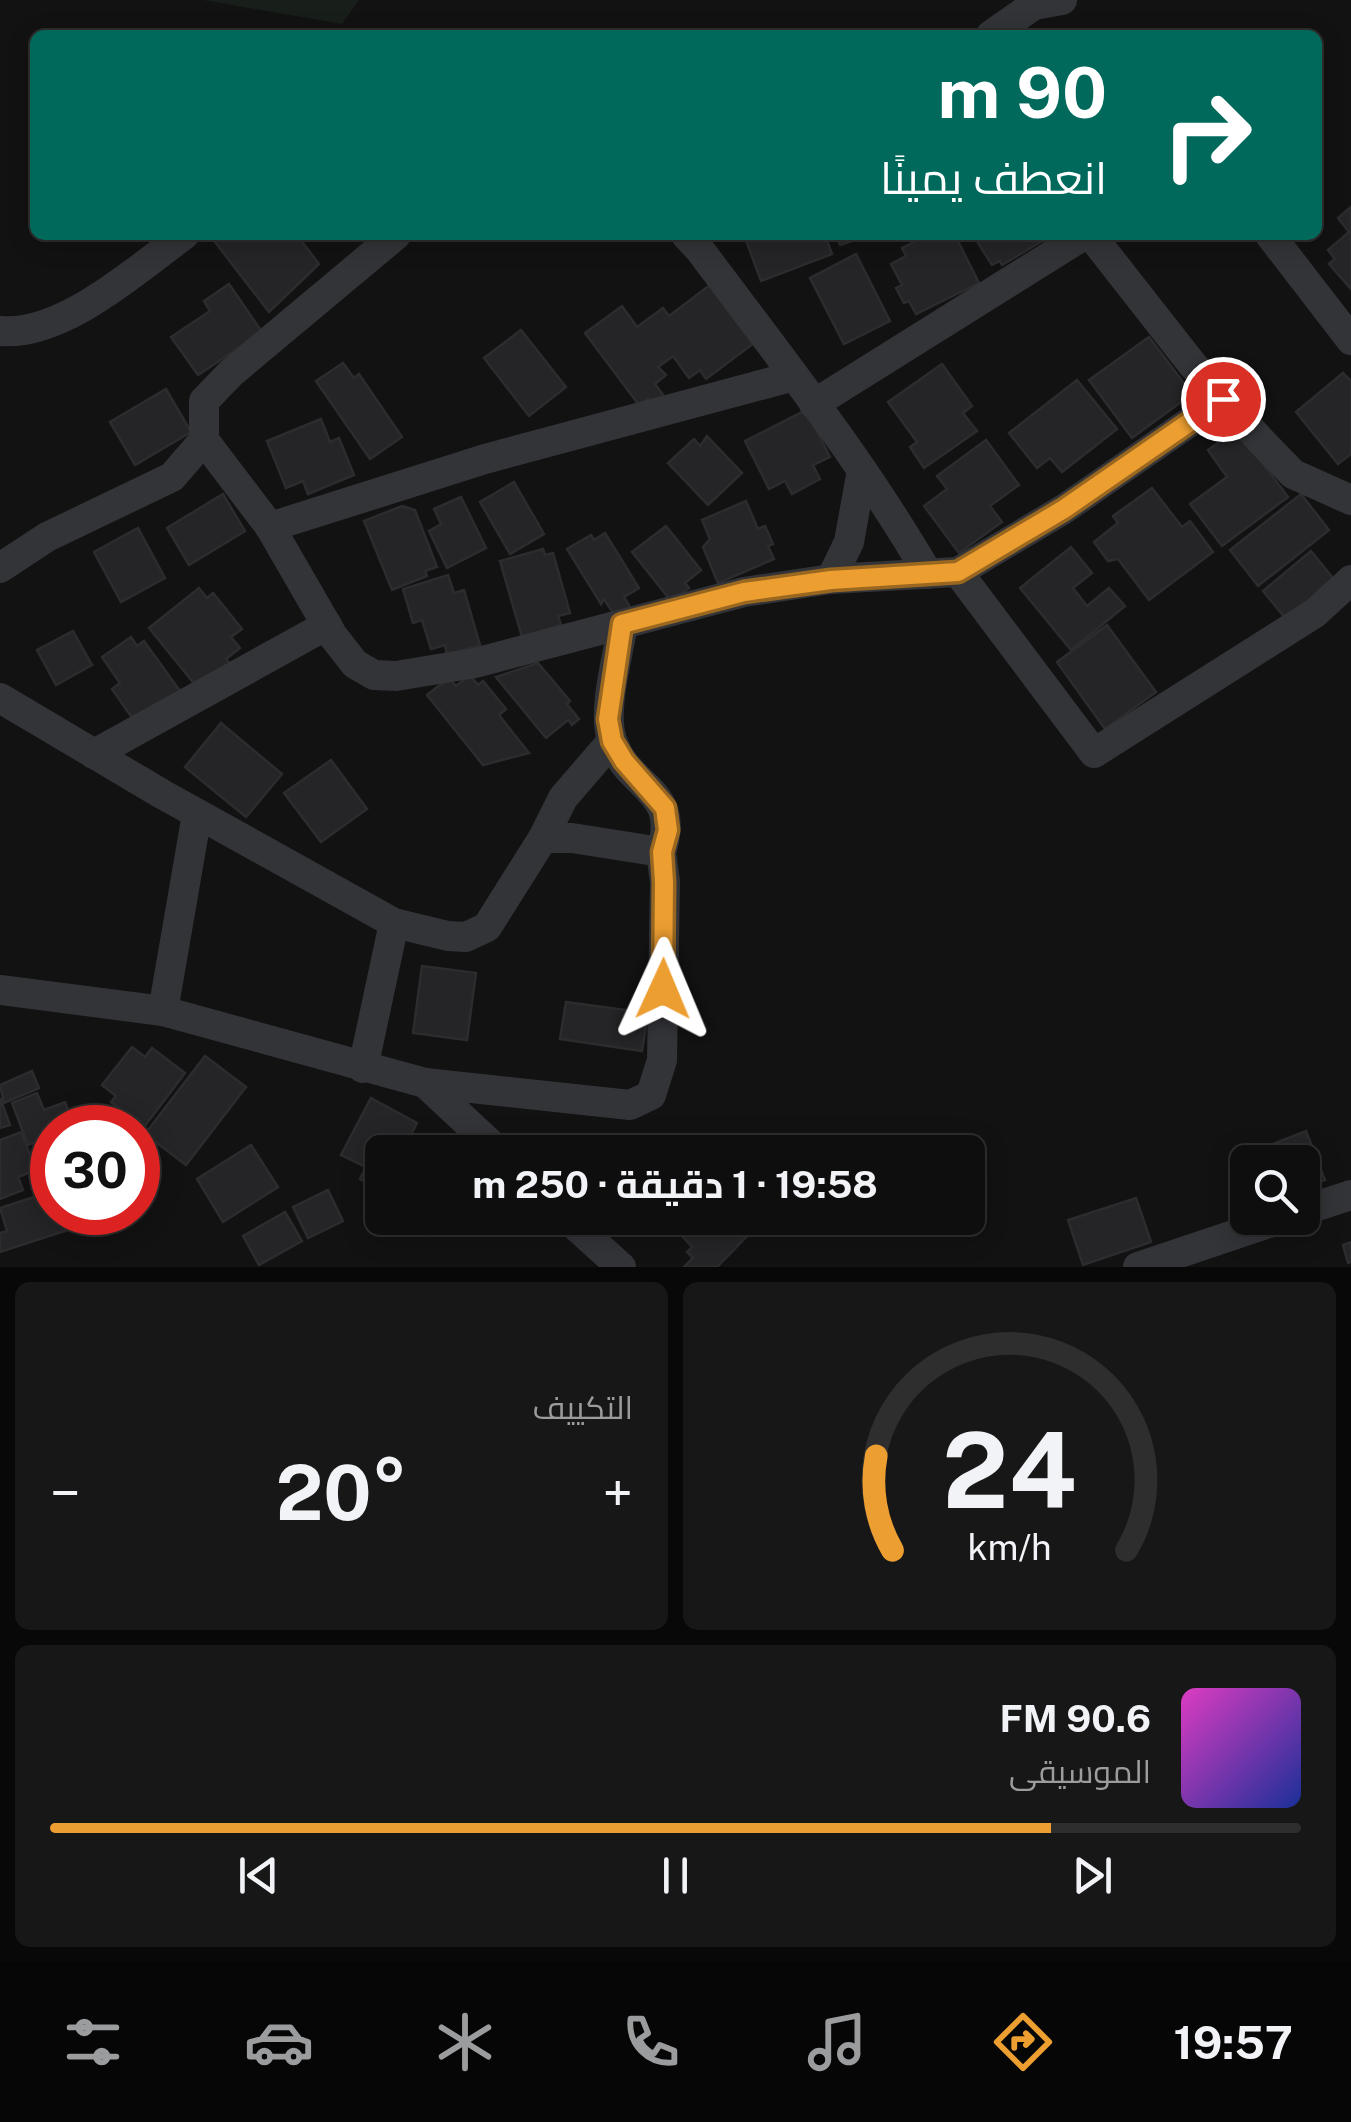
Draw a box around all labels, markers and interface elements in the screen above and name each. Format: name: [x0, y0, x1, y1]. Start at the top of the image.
text: 90 m: [937, 51, 1107, 134]
icon: right: [1142, 70, 1272, 200]
text: انعطف يمينًا: [880, 151, 1107, 204]
pin: [1181, 357, 1266, 442]
icon: arrive: [1196, 372, 1251, 427]
position arrow: [611, 937, 715, 1041]
speed limit sign: 30: [30, 1105, 160, 1235]
map controls: [1230, 1145, 1320, 1235]
button: search: [1230, 1145, 1320, 1235]
text: 19:58 · 1 دقيقة · 250 m: [472, 1162, 878, 1207]
text: التكييف: [533, 1389, 633, 1426]
text: 24: [942, 1409, 1077, 1531]
text: 20°: [276, 1449, 407, 1537]
text: −: [50, 1461, 81, 1525]
text: +: [602, 1461, 633, 1525]
text: km/h: [967, 1526, 1052, 1568]
text: 90.6 FM: [999, 1696, 1151, 1741]
text: الموسيقى: [1009, 1753, 1151, 1790]
icon: previous: [231, 1848, 286, 1903]
icon: pause: [648, 1848, 703, 1903]
icon: next: [1065, 1848, 1120, 1903]
icon: filters: [58, 2007, 128, 2077]
icon: car: [244, 2007, 314, 2077]
icon: climate: [430, 2007, 500, 2077]
icon: phone: [616, 2007, 686, 2077]
icon: music: [802, 2007, 872, 2077]
icon: directions: [988, 2007, 1058, 2077]
text: 19:57: [1173, 2016, 1293, 2069]

